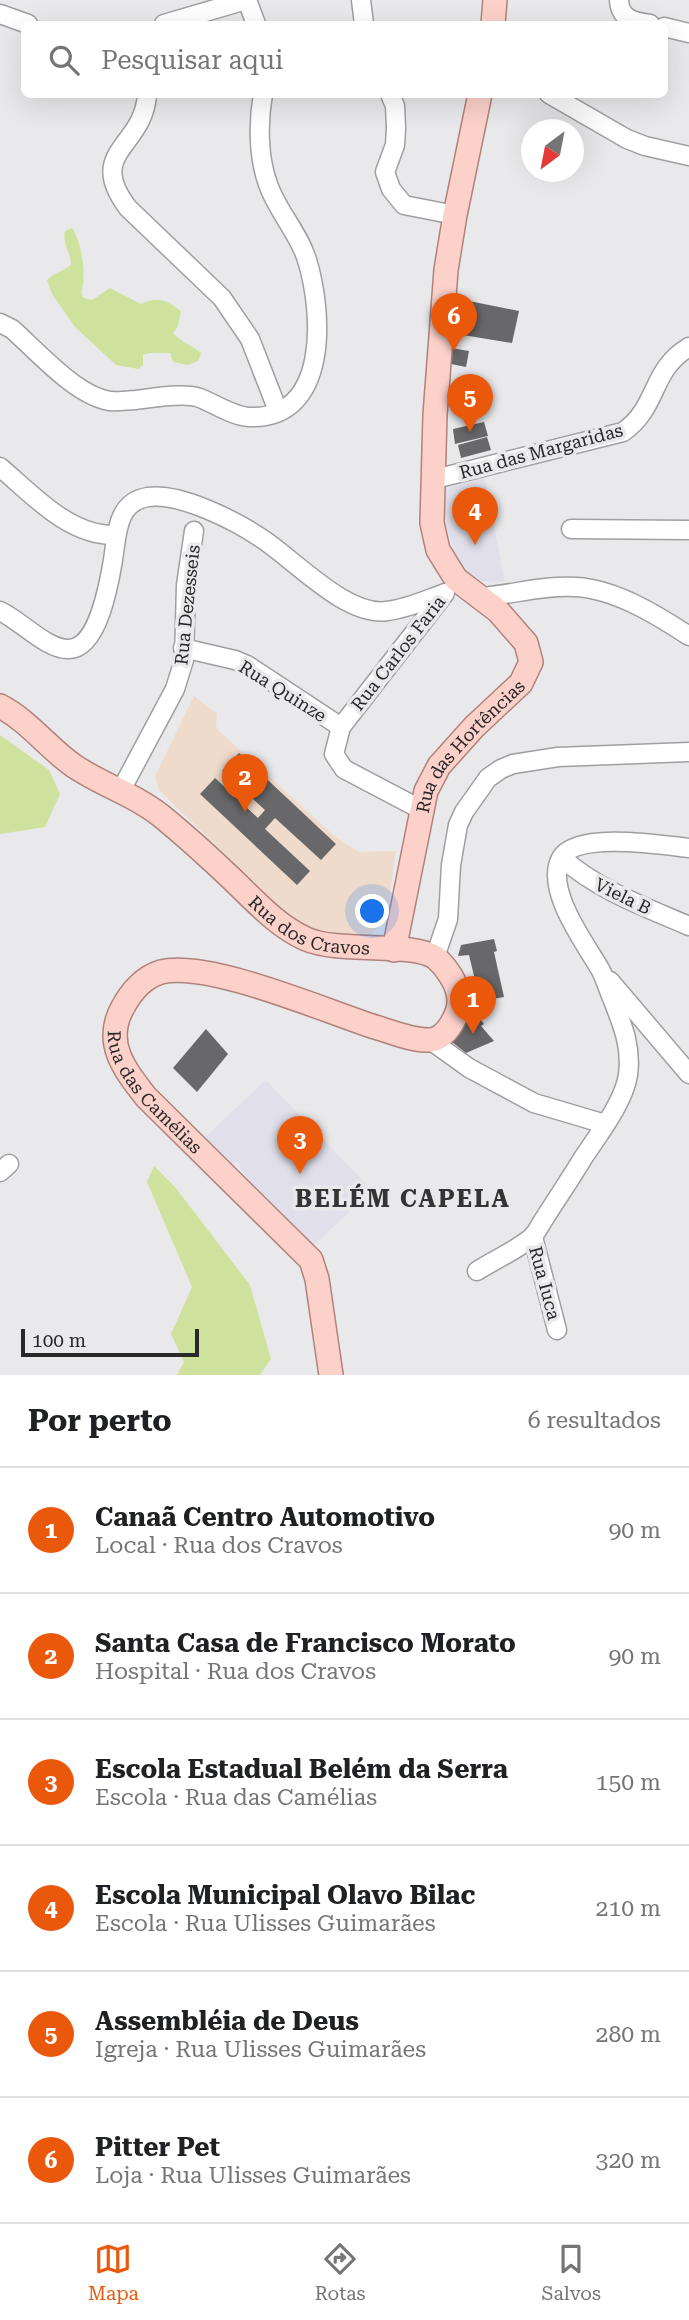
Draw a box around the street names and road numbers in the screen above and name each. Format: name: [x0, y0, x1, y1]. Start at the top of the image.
street label: Rua das Margaridas: [457, 419, 625, 483]
street label: Rua Dezesseis: [170, 544, 204, 666]
street label: Rua Carlos Faria: [347, 591, 450, 715]
street label: Rua Quinze: [235, 656, 331, 726]
street label: Rua das Hortências: [411, 675, 529, 815]
street label: Viela B: [591, 873, 655, 919]
street label: Rua dos Cravos: [245, 891, 370, 958]
street label: Rua das Camélias: [104, 1030, 207, 1157]
street label: Rua Iuca: [525, 1244, 565, 1322]

